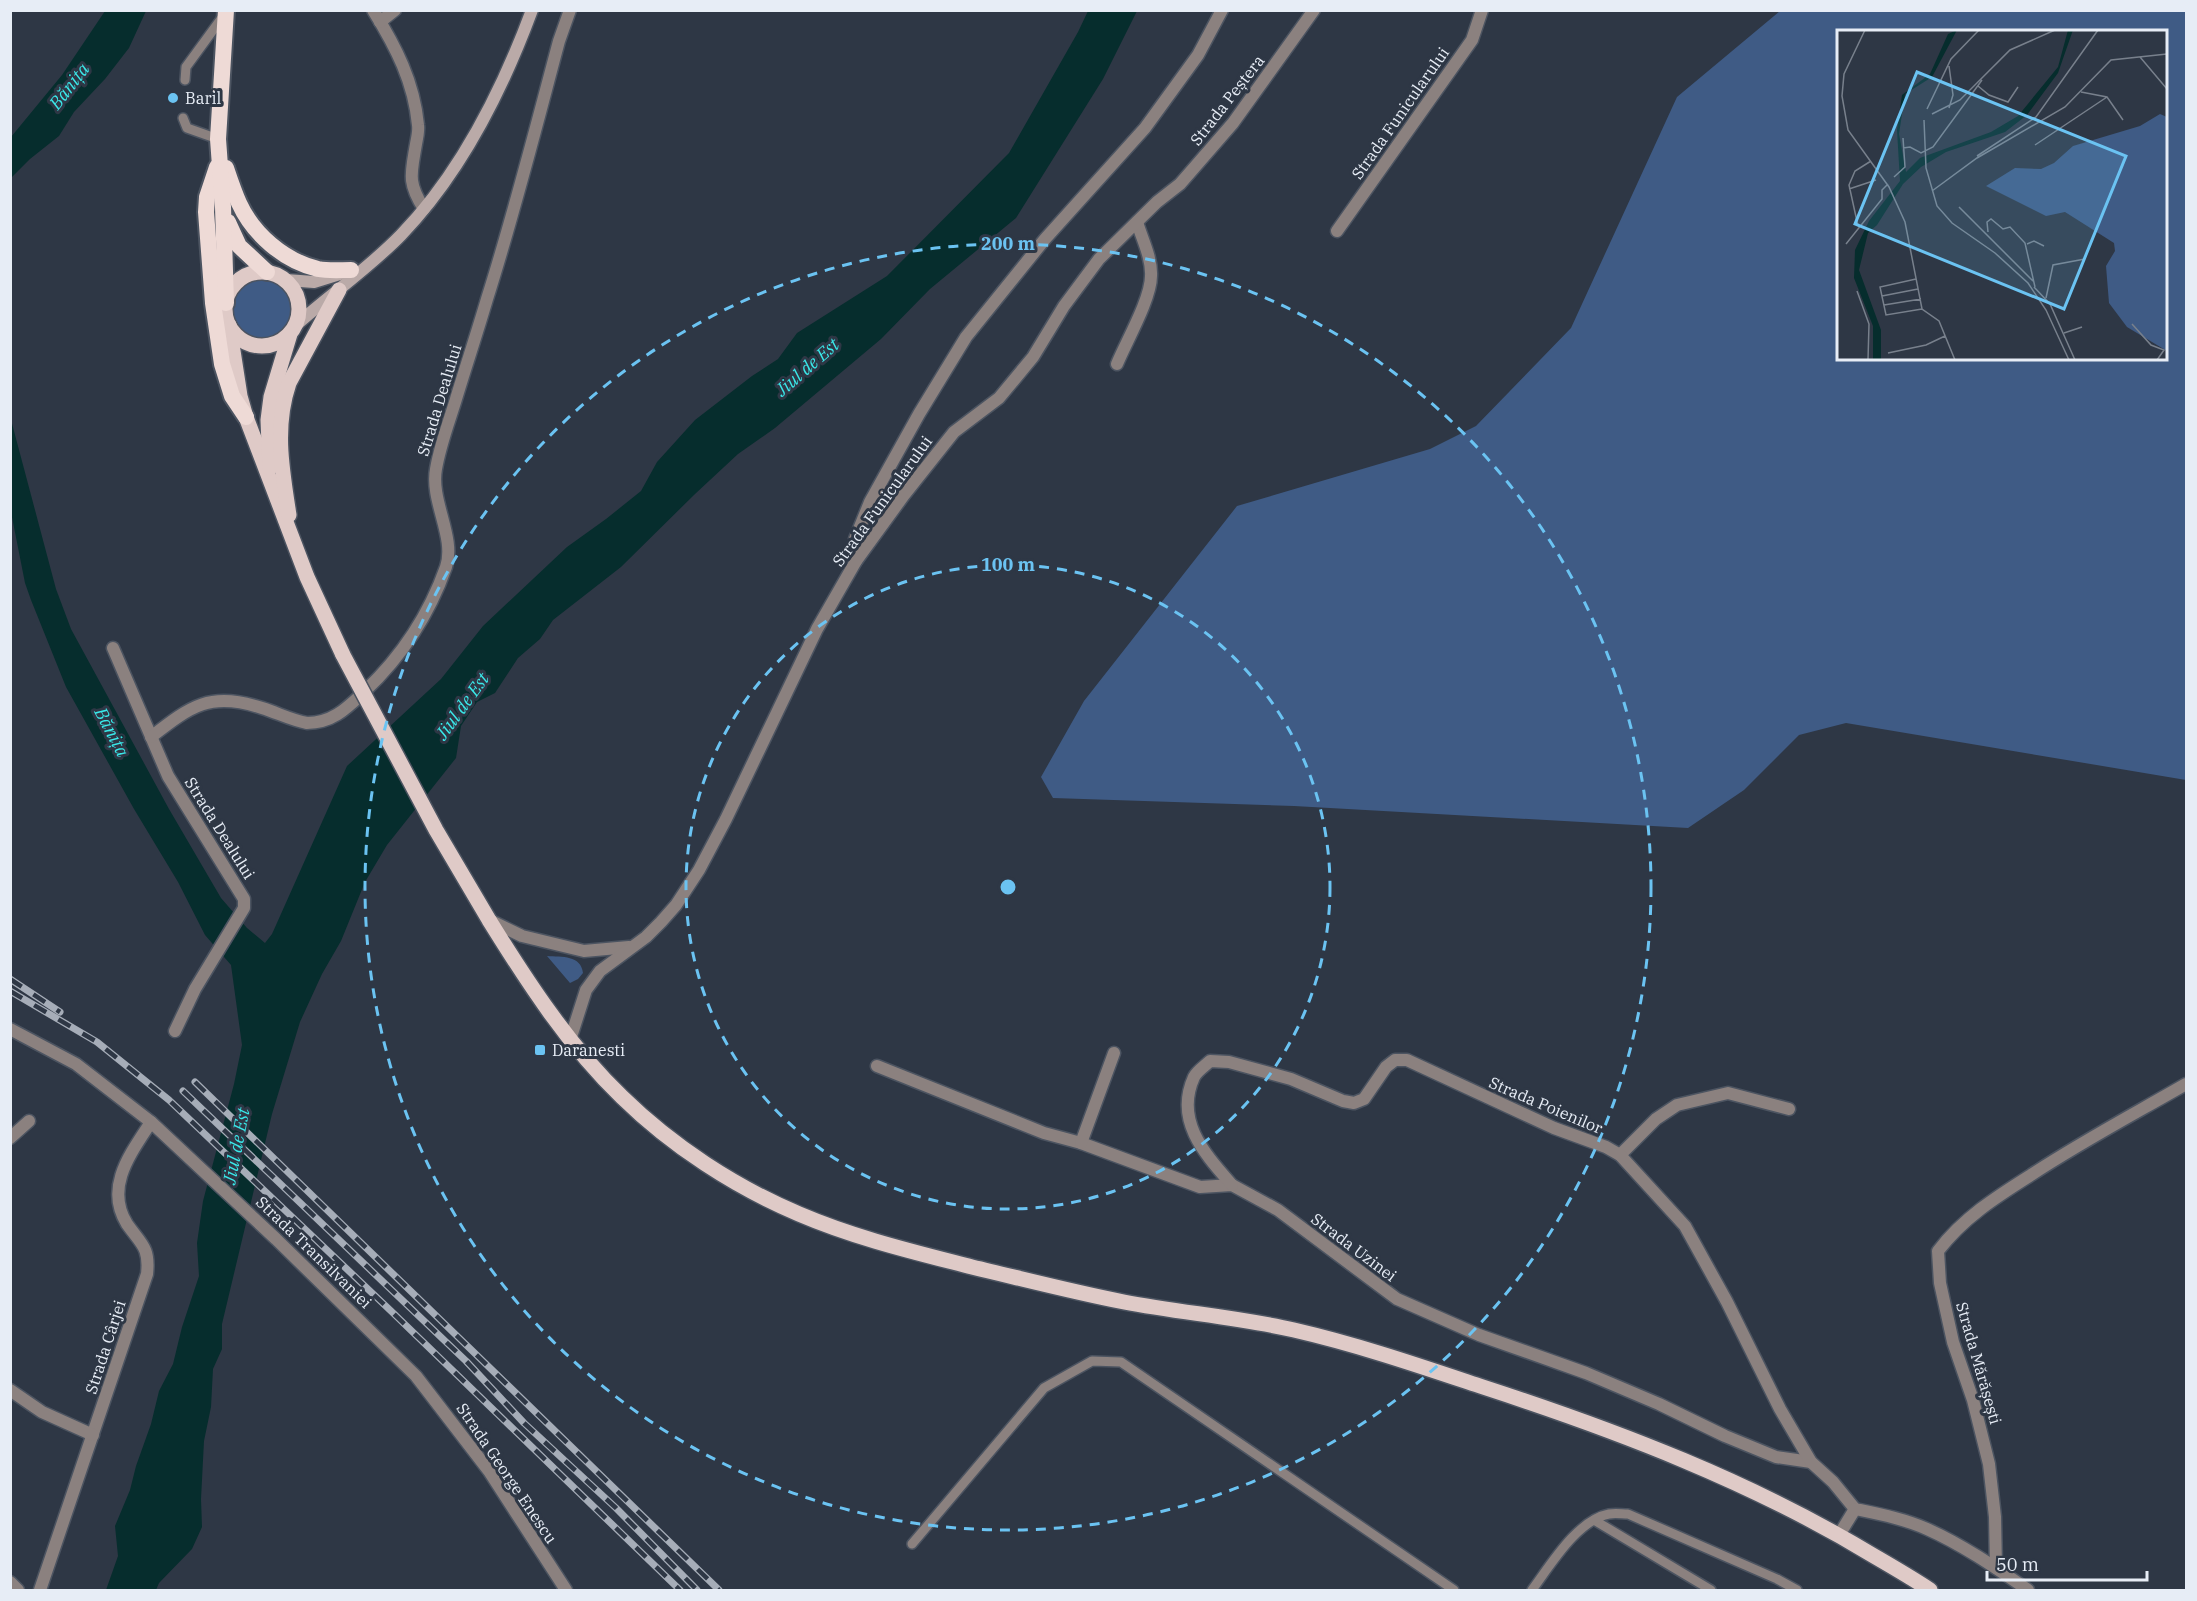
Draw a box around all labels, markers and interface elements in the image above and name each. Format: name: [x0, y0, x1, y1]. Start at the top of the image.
inset map: [1837, 30, 2167, 360]
street label: Strada Funicularului: [1347, 43, 1453, 183]
street label: Strada Peștera: [1186, 51, 1269, 149]
water label: Bănița: [43, 58, 94, 115]
place label: Baril: [185, 88, 222, 108]
marker: Baril: [166, 91, 180, 105]
text: 200 m: [981, 232, 1036, 255]
water label: Jiul de Est: [769, 333, 844, 402]
street label: Strada Dealului: [412, 341, 466, 459]
street label: Strada Funicularului: [828, 432, 936, 570]
text: 100 m: [981, 553, 1036, 576]
water label: Jiul de Est: [429, 667, 494, 745]
water label: Bănița: [89, 702, 135, 761]
street label: Strada Dealului: [181, 773, 259, 883]
centre of rings: [998, 877, 1018, 897]
place label: Daranesti: [552, 1040, 625, 1060]
marker: Daranesti: [533, 1043, 547, 1057]
street label: Strada Poienilor: [1486, 1072, 1606, 1138]
water label: Jiul de Est: [217, 1105, 255, 1187]
street label: Strada Transilvaniei: [252, 1192, 376, 1312]
street label: Strada Uzinei: [1307, 1208, 1401, 1286]
street label: Strada Cârjei: [80, 1298, 130, 1396]
street label: Strada Mărășești: [1952, 1300, 2006, 1426]
street label: Strada George Enescu: [453, 1399, 562, 1547]
scale bar: [1987, 1544, 2148, 1582]
text: 50 m: [1996, 1553, 2039, 1576]

